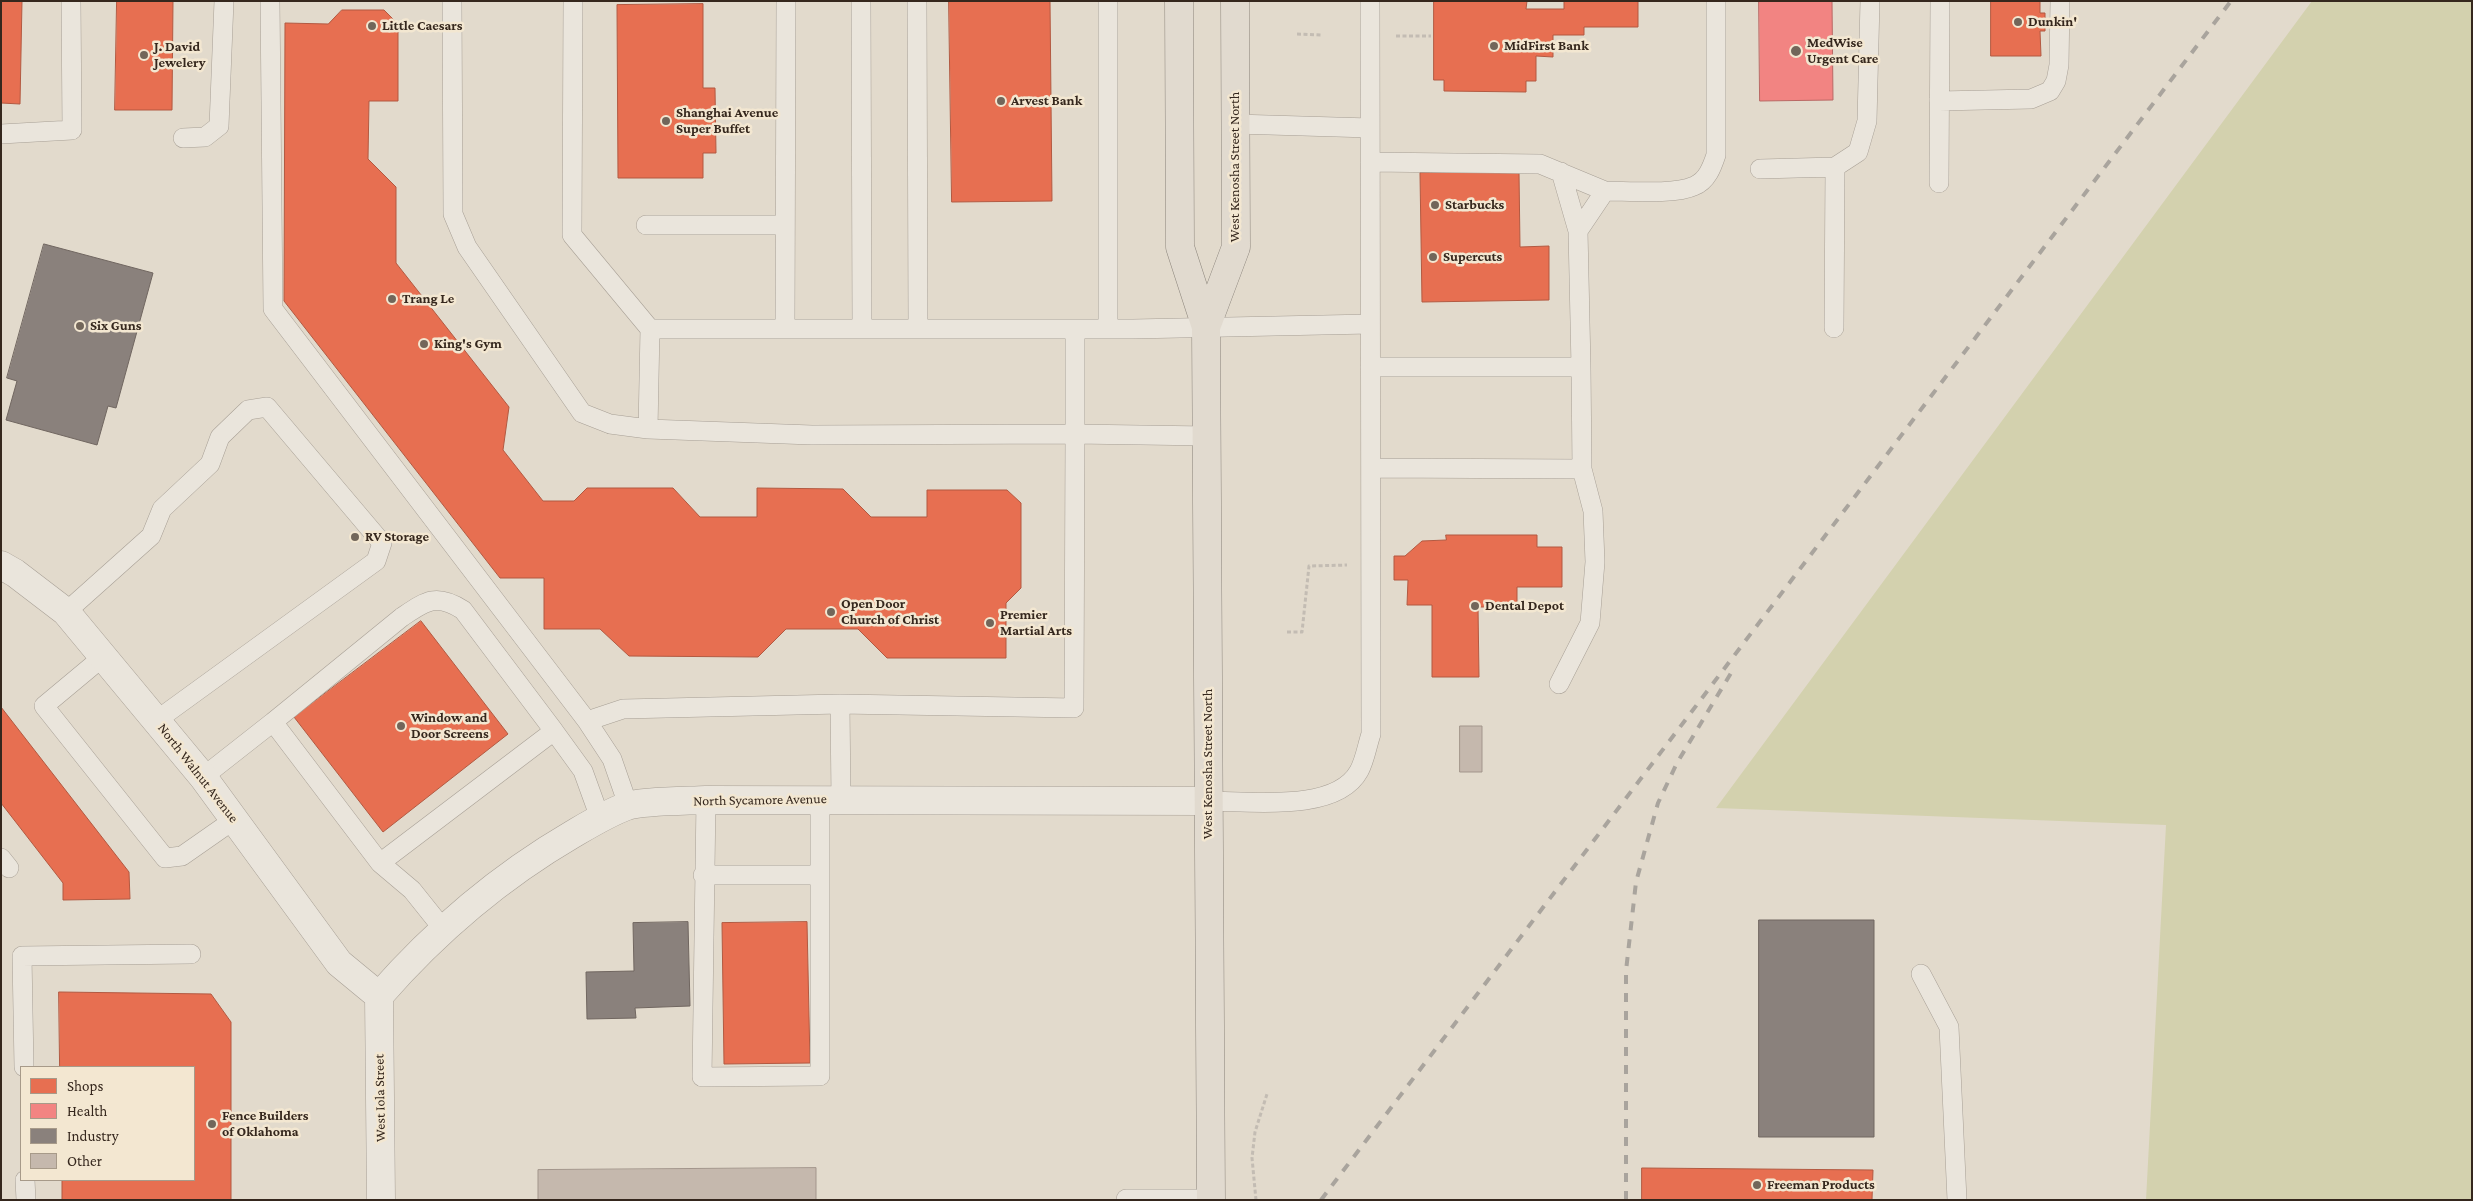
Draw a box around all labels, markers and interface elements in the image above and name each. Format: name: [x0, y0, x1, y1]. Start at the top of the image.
place label: Dunkin': [2028, 14, 2077, 30]
marker: Dunkin': [2012, 16, 2024, 28]
place label: Little Caesars: [382, 18, 462, 34]
marker: Little Caesars: [366, 20, 378, 32]
place label: MedWise Urgent Care: [1807, 35, 1878, 68]
place label: MidFirst Bank: [1504, 38, 1589, 54]
place label: J. David Jewelery: [154, 39, 205, 72]
marker: MidFirst Bank: [1488, 40, 1500, 52]
marker: MedWise Urgent Care: [1789, 44, 1803, 58]
marker: J. David Jewelery: [138, 49, 150, 61]
street label: West Kenosha Street North: [1227, 92, 1243, 242]
place label: Arvest Bank: [1011, 93, 1082, 109]
marker: Arvest Bank: [995, 95, 1007, 107]
place label: Shanghai Avenue Super Buffet: [676, 105, 778, 138]
marker: Shanghai Avenue Super Buffet: [660, 115, 672, 127]
place label: Starbucks: [1445, 197, 1504, 213]
marker: Starbucks: [1429, 199, 1441, 211]
place label: Supercuts: [1443, 249, 1502, 265]
marker: Supercuts: [1427, 251, 1439, 263]
place label: Trang Le: [402, 291, 454, 307]
marker: Trang Le: [386, 293, 398, 305]
place label: Six Guns: [90, 318, 142, 334]
marker: Six Guns: [74, 320, 86, 332]
place label: King's Gym: [434, 336, 502, 352]
marker: King's Gym: [418, 338, 430, 350]
place label: RV Storage: [365, 529, 429, 545]
marker: RV Storage: [349, 531, 361, 543]
place label: Open Door Church of Christ: [841, 596, 939, 628]
place label: Dental Depot: [1485, 598, 1564, 614]
marker: Dental Depot: [1469, 600, 1481, 612]
marker: Open Door Church of Christ: [825, 606, 837, 618]
place label: Premier Martial Arts: [1000, 607, 1072, 640]
marker: Premier Martial Arts: [984, 617, 996, 629]
street label: West Kenosha Street North: [1200, 689, 1216, 839]
place label: Window and Door Screens: [411, 710, 489, 742]
street label: North Walnut Avenue: [154, 720, 242, 826]
marker: Window and Door Screens: [395, 720, 407, 732]
street label: North Sycamore Avenue: [693, 790, 827, 810]
street label: West Iola Street: [371, 1054, 389, 1142]
legend: [20, 1066, 195, 1181]
text: Shops: [67, 1078, 103, 1094]
text: Health: [67, 1103, 107, 1119]
place label: Fence Builders of Oklahoma: [222, 1108, 308, 1140]
marker: Fence Builders of Oklahoma: [206, 1118, 218, 1130]
text: Industry: [67, 1128, 119, 1144]
text: Other: [67, 1153, 102, 1169]
place label: Freeman Products: [1767, 1177, 1875, 1193]
marker: Freeman Products: [1751, 1179, 1763, 1191]

